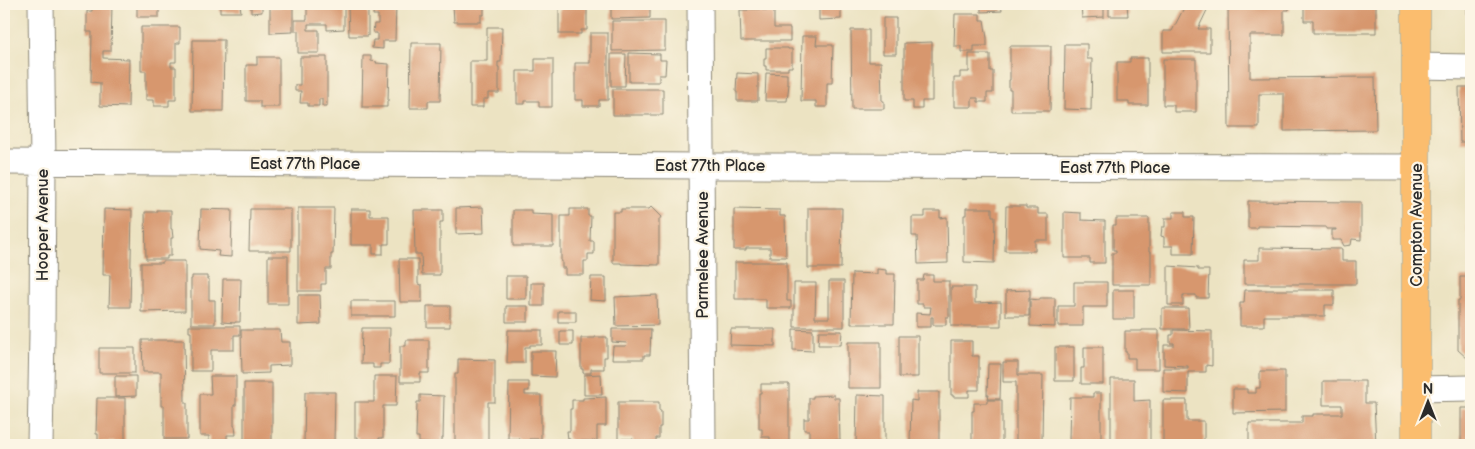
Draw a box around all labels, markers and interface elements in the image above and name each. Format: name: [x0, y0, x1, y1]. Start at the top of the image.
street label: East 77th Place: [250, 155, 361, 174]
street label: East 77th Place: [655, 157, 766, 176]
street label: East 77th Place: [1060, 159, 1171, 178]
street label: Compton Avenue: [1408, 163, 1427, 287]
street label: Hooper Avenue: [34, 168, 53, 281]
street label: Parmelee Avenue: [694, 191, 713, 319]
north arrow: [1402, 376, 1452, 426]
text: N: [1423, 381, 1433, 398]

